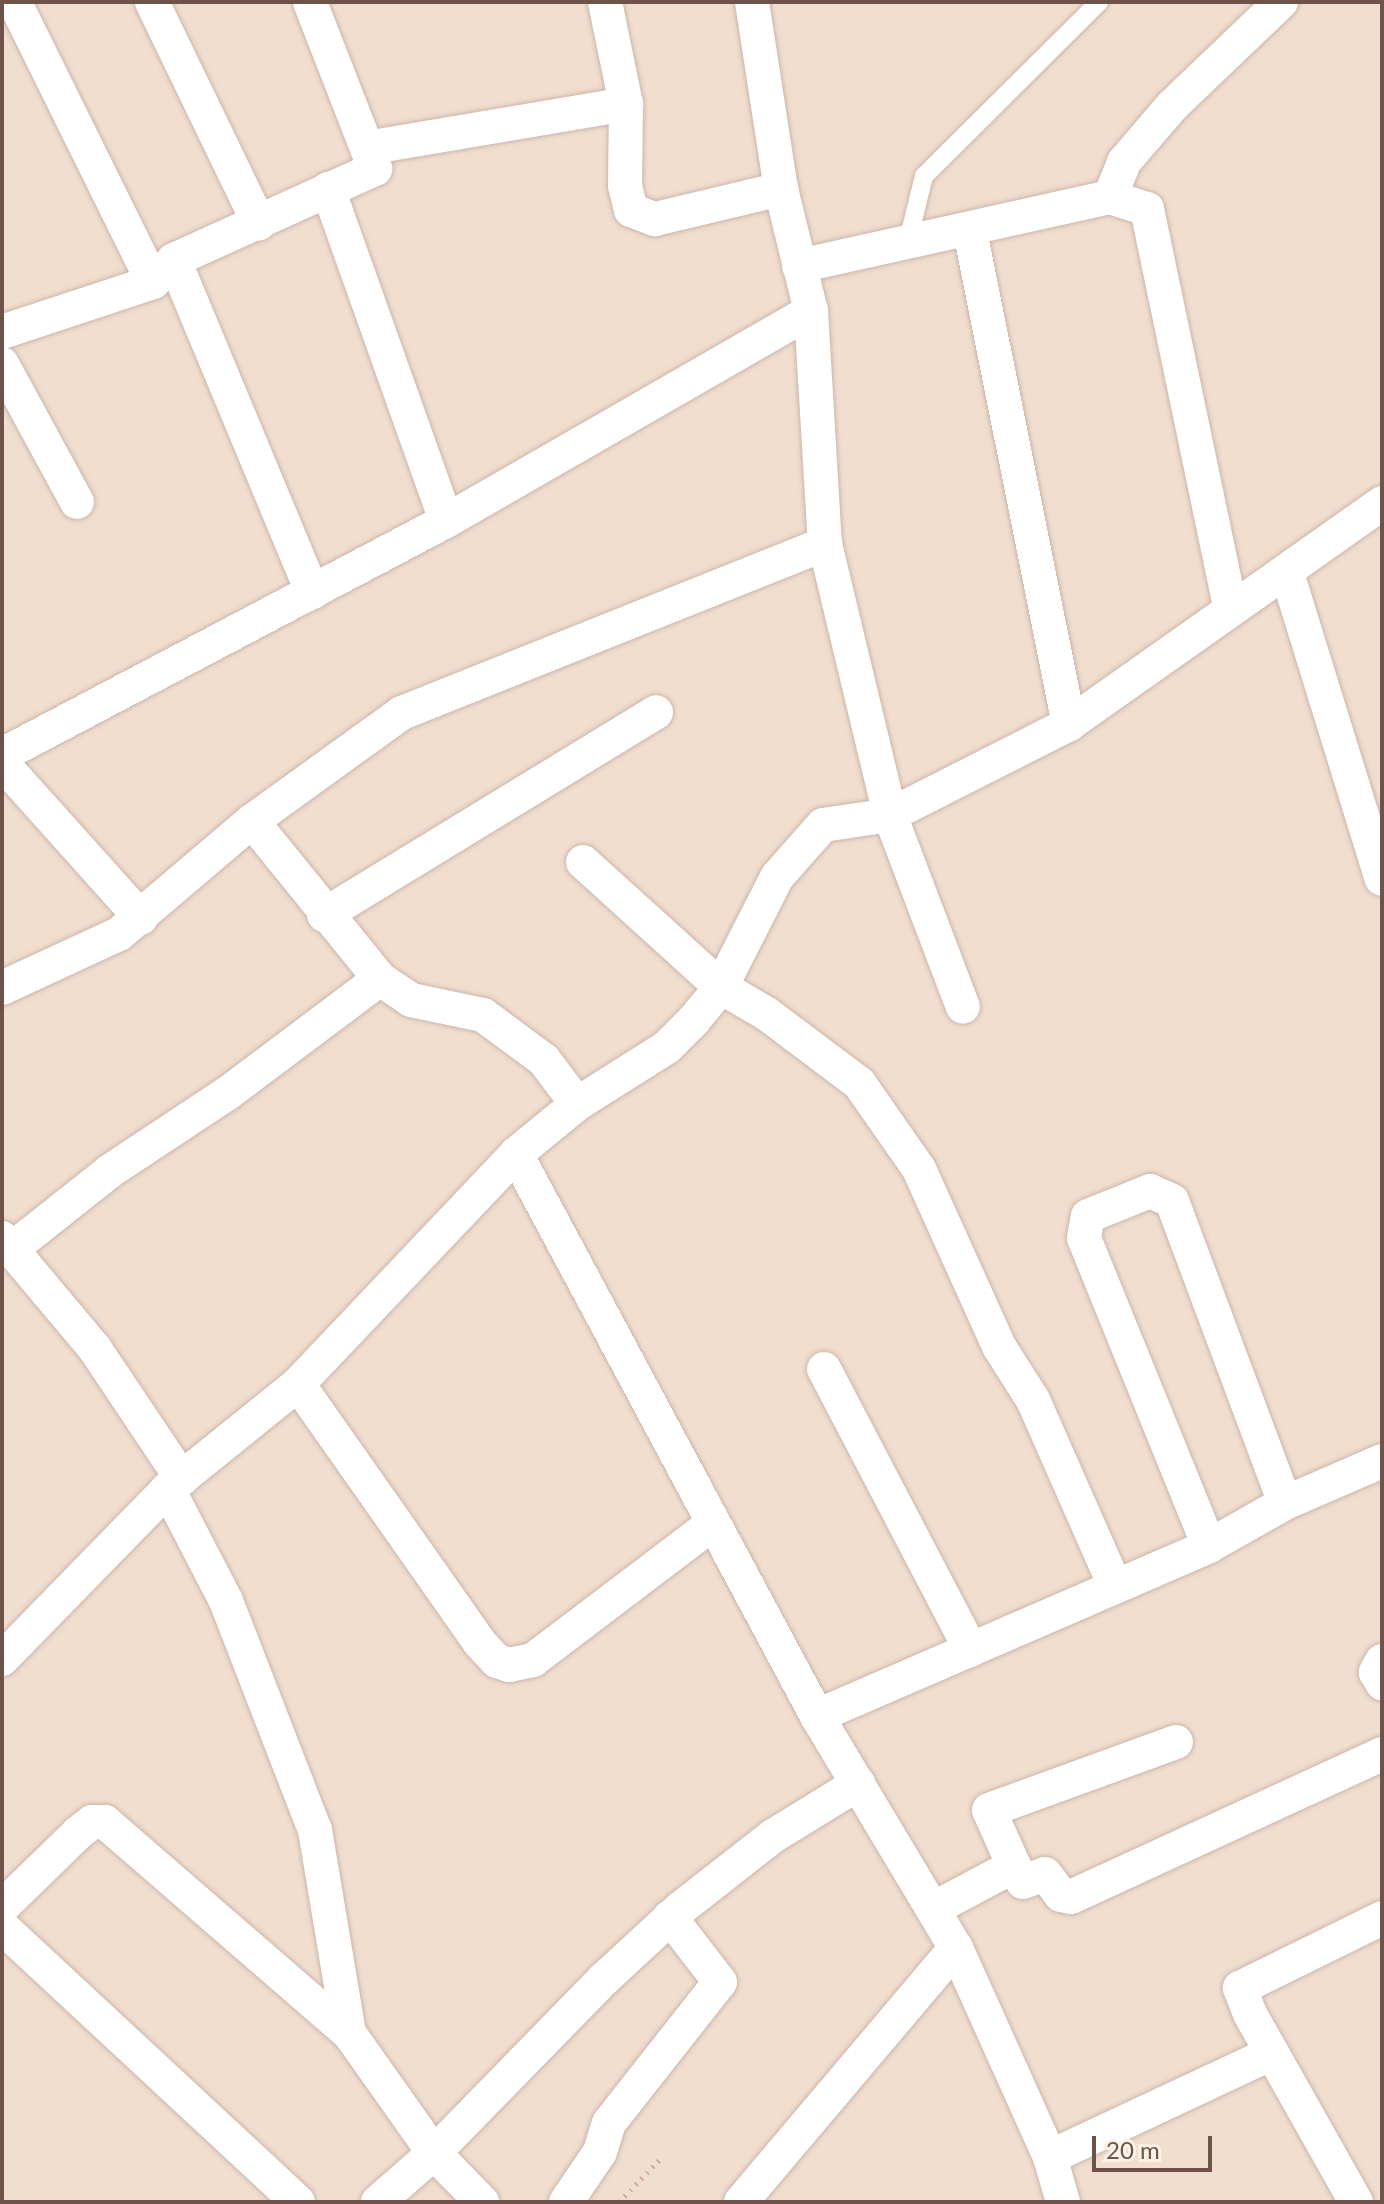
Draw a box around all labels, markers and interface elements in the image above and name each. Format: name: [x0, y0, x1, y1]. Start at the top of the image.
scale bar: [1096, 2120, 1216, 2170]
text: 20 m: [1106, 2135, 1160, 2164]

